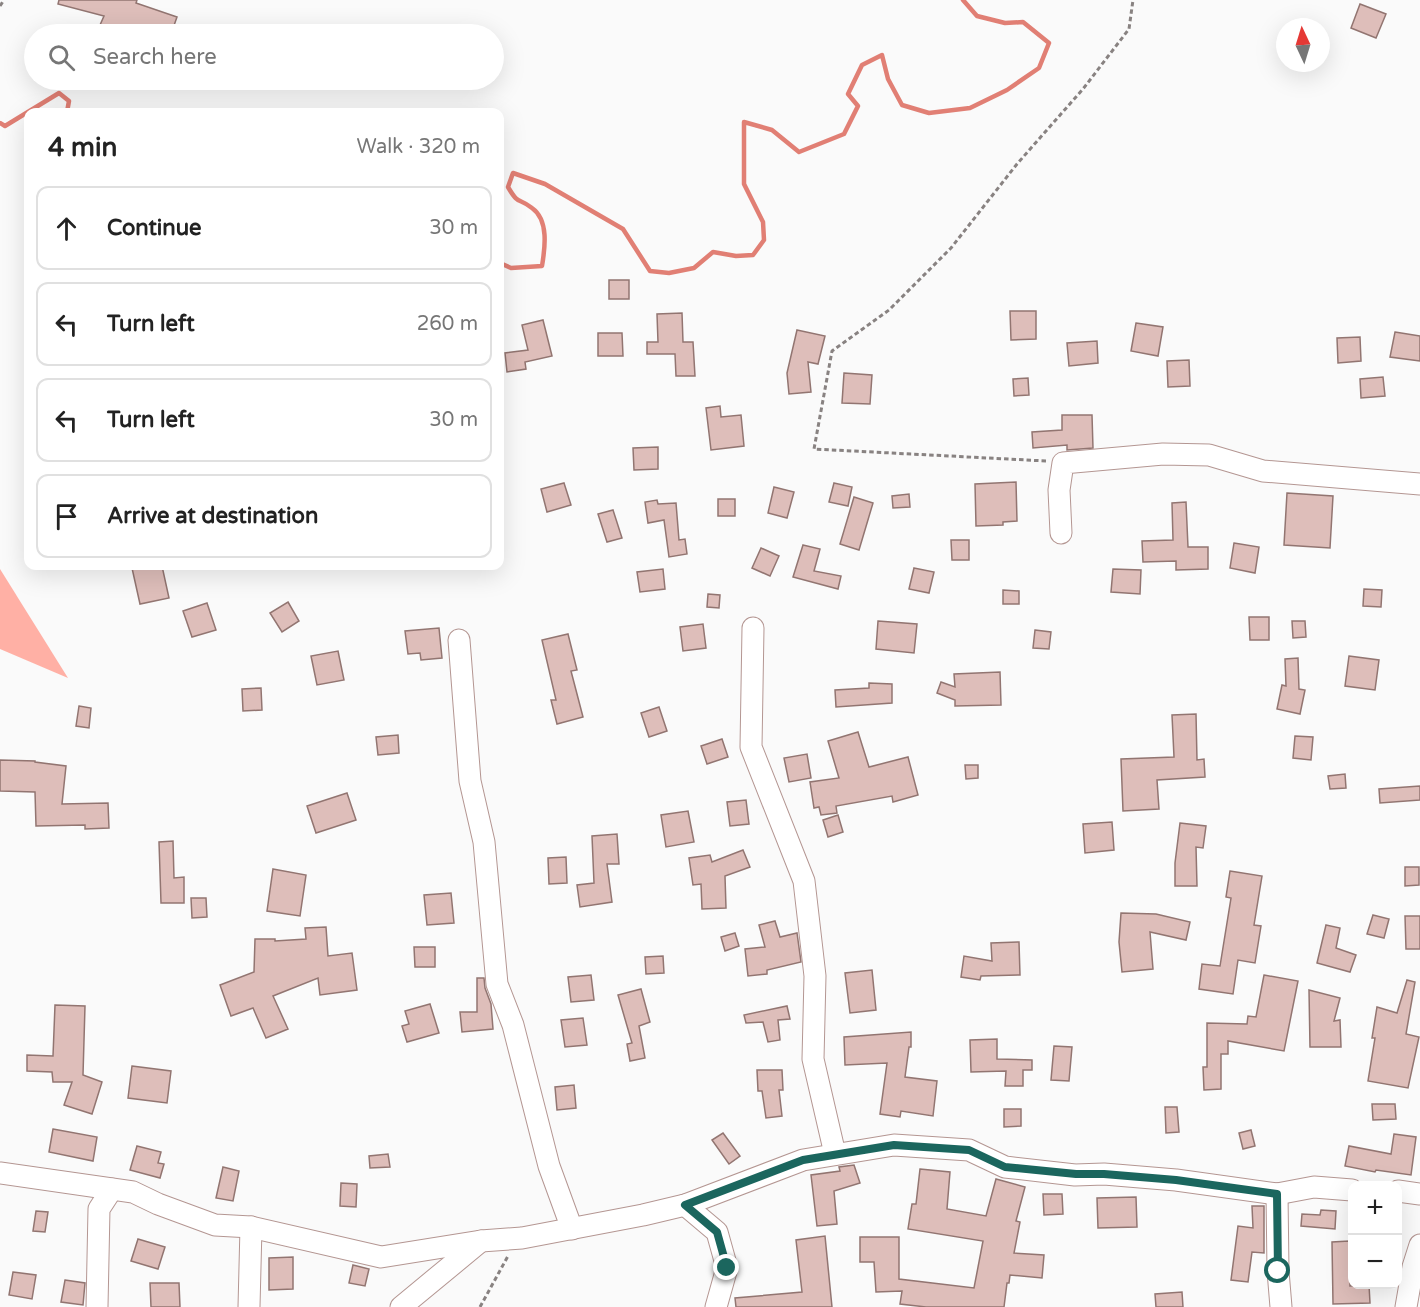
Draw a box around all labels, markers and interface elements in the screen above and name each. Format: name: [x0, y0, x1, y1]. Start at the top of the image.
north arrow: [1276, 18, 1330, 72]
search box: [24, 24, 504, 90]
icon: search: [45, 41, 78, 74]
text: Search here: [93, 44, 217, 70]
text: 4 min: [48, 132, 117, 163]
text: Walk · 320 m: [357, 135, 480, 159]
icon: ahead: [50, 212, 83, 245]
text: Continue: [107, 215, 202, 241]
text: 30 m: [429, 216, 478, 240]
icon: left: [50, 308, 83, 341]
text: Turn left: [107, 311, 195, 337]
text: 260 m: [417, 312, 478, 336]
icon: left: [50, 404, 83, 437]
text: Turn left: [107, 407, 195, 433]
text: 30 m: [429, 408, 478, 432]
icon: arrive: [50, 500, 83, 533]
text: Arrive at destination: [107, 503, 318, 529]
map controls: [1348, 1181, 1402, 1289]
button: +: [1348, 1181, 1402, 1235]
button: −: [1348, 1235, 1402, 1289]
route end: [713, 1254, 739, 1280]
route start: [1264, 1257, 1290, 1283]

